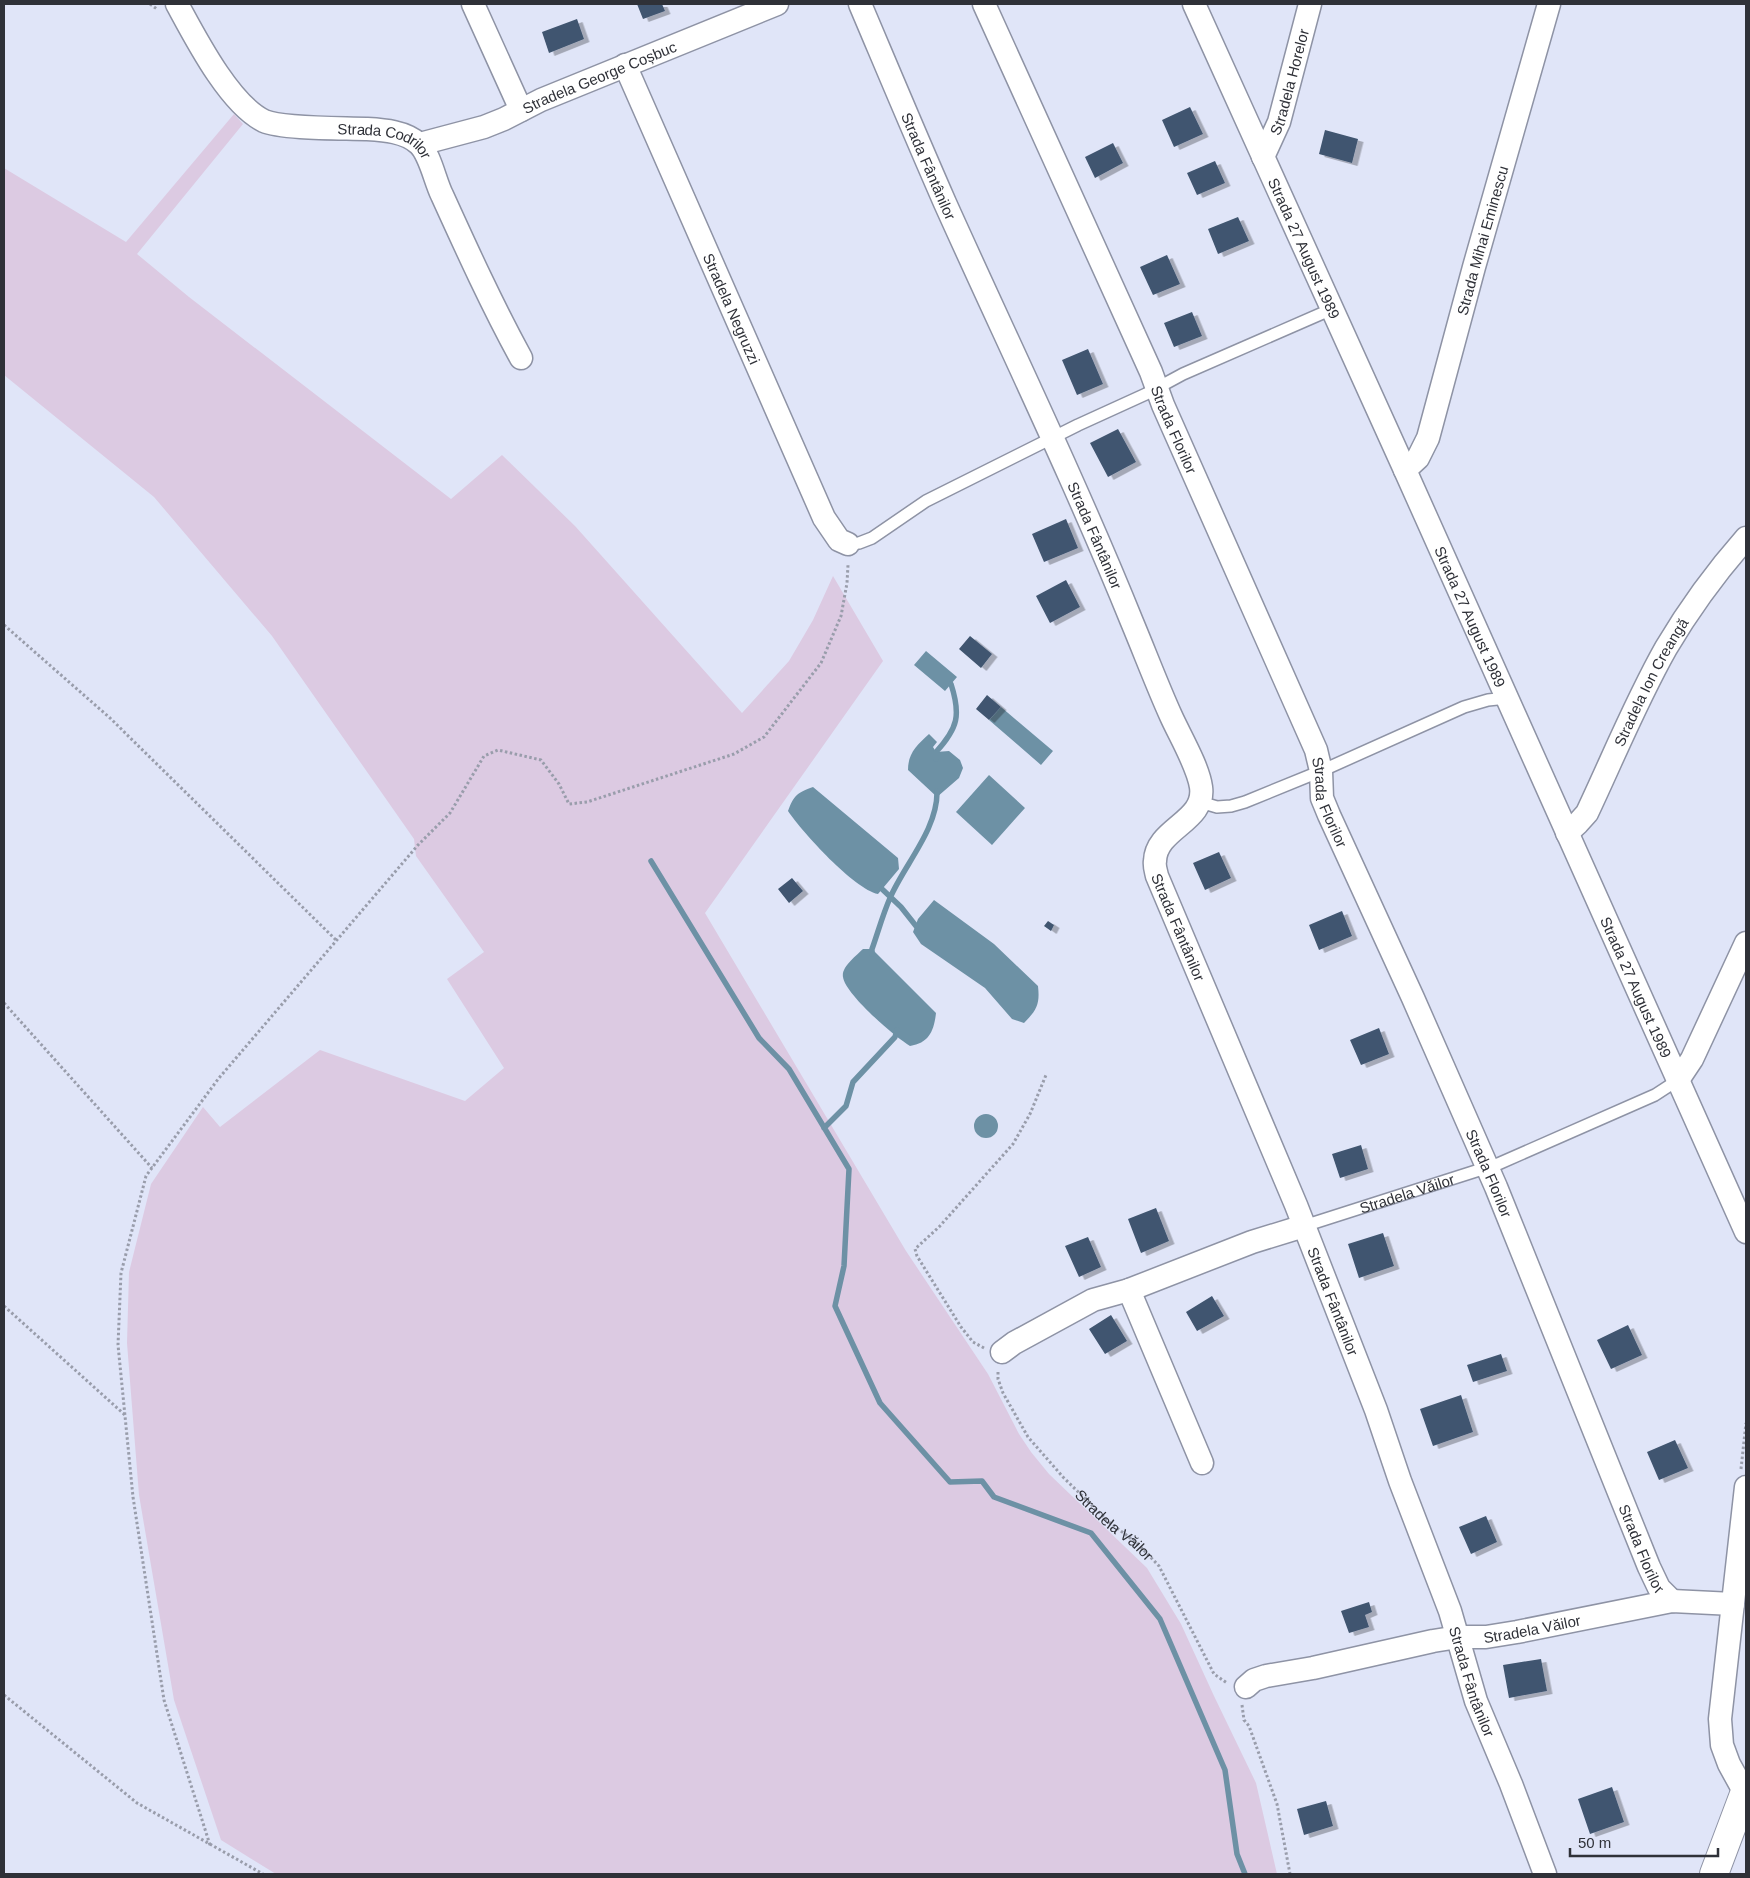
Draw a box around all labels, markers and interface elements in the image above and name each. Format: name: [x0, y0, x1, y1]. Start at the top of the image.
street label: Stradela Horelor: [1266, 27, 1312, 137]
street label: Stradela George Coșbuc: [519, 37, 679, 117]
street label: Strada Fântânilor: [898, 110, 960, 222]
street label: Strada Codrilor: [337, 120, 435, 161]
street label: Strada Mihai Eminescu: [1453, 164, 1511, 317]
street label: Strada 27 August 1989: [1265, 175, 1344, 321]
street label: Stradela Negruzzi: [700, 251, 764, 367]
street label: Strada Florilor: [1148, 383, 1201, 476]
street label: Strada Fântânilor: [1065, 479, 1126, 591]
street label: Strada 27 August 1989: [1432, 543, 1509, 690]
street label: Stradela Ion Creangă: [1610, 614, 1691, 749]
street label: Strada Florilor: [1309, 755, 1351, 850]
street label: Strada Fântânilor: [1148, 871, 1209, 983]
street label: Strada 27 August 1989: [1597, 914, 1675, 1060]
street label: Strada Florilor: [1463, 1126, 1516, 1220]
street label: Stradela Văilor: [1357, 1170, 1456, 1216]
street label: Strada Fântânilor: [1305, 1244, 1362, 1358]
street label: Stradela Văilor: [1072, 1486, 1157, 1564]
street label: Strada Florilor: [1616, 1501, 1668, 1597]
street label: Stradela Văilor: [1482, 1611, 1582, 1646]
street label: Strada Fântânilor: [1446, 1624, 1499, 1739]
scale bar: [1570, 1826, 1718, 1858]
text: 50 m: [1578, 1834, 1611, 1851]

